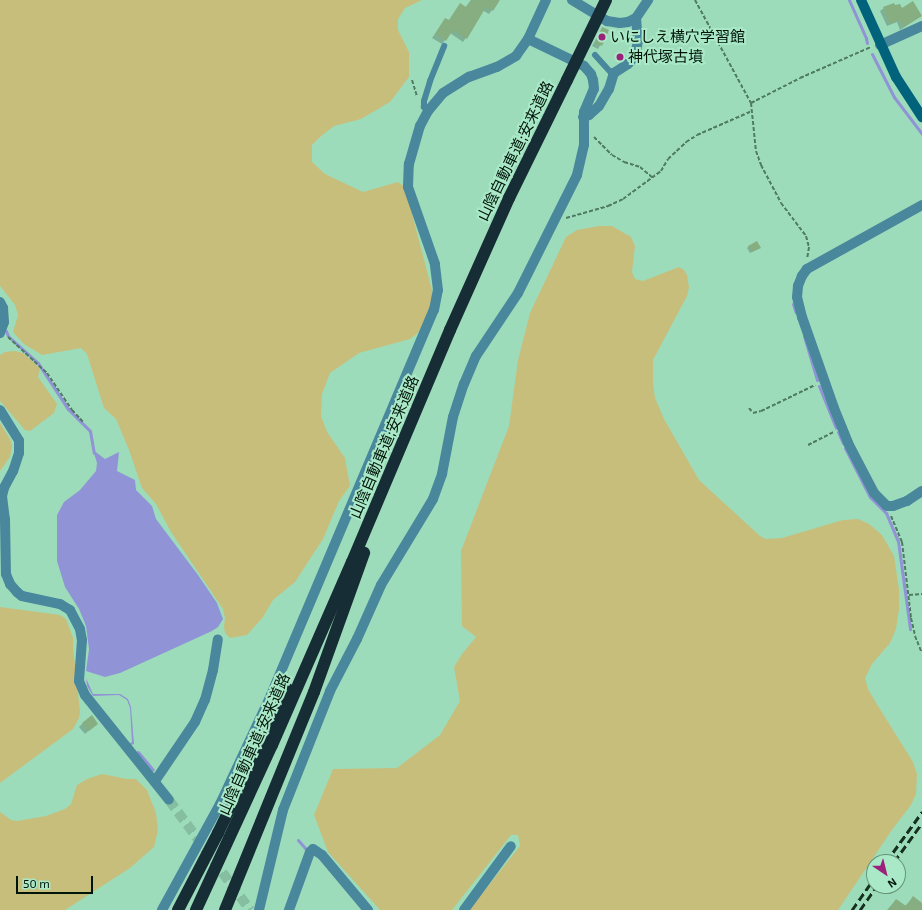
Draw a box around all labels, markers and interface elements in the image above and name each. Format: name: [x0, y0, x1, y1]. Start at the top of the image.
place label: いにしえ横穴学習館: [610, 28, 745, 46]
marker: いにしえ横穴学習館: [597, 32, 607, 42]
place label: 神代塚古墳: [628, 48, 703, 66]
marker: 神代塚古墳: [615, 52, 625, 62]
street label: 山陰自動車道;安来道路: [473, 78, 557, 224]
street label: 山陰自動車道;安来道路: [346, 373, 422, 521]
street label: 山陰自動車道;安来道路: [215, 670, 293, 818]
north arrow: [866, 854, 906, 894]
scale bar: [18, 868, 95, 894]
text: 50 m: [23, 876, 50, 890]
text: N: [886, 876, 900, 891]

